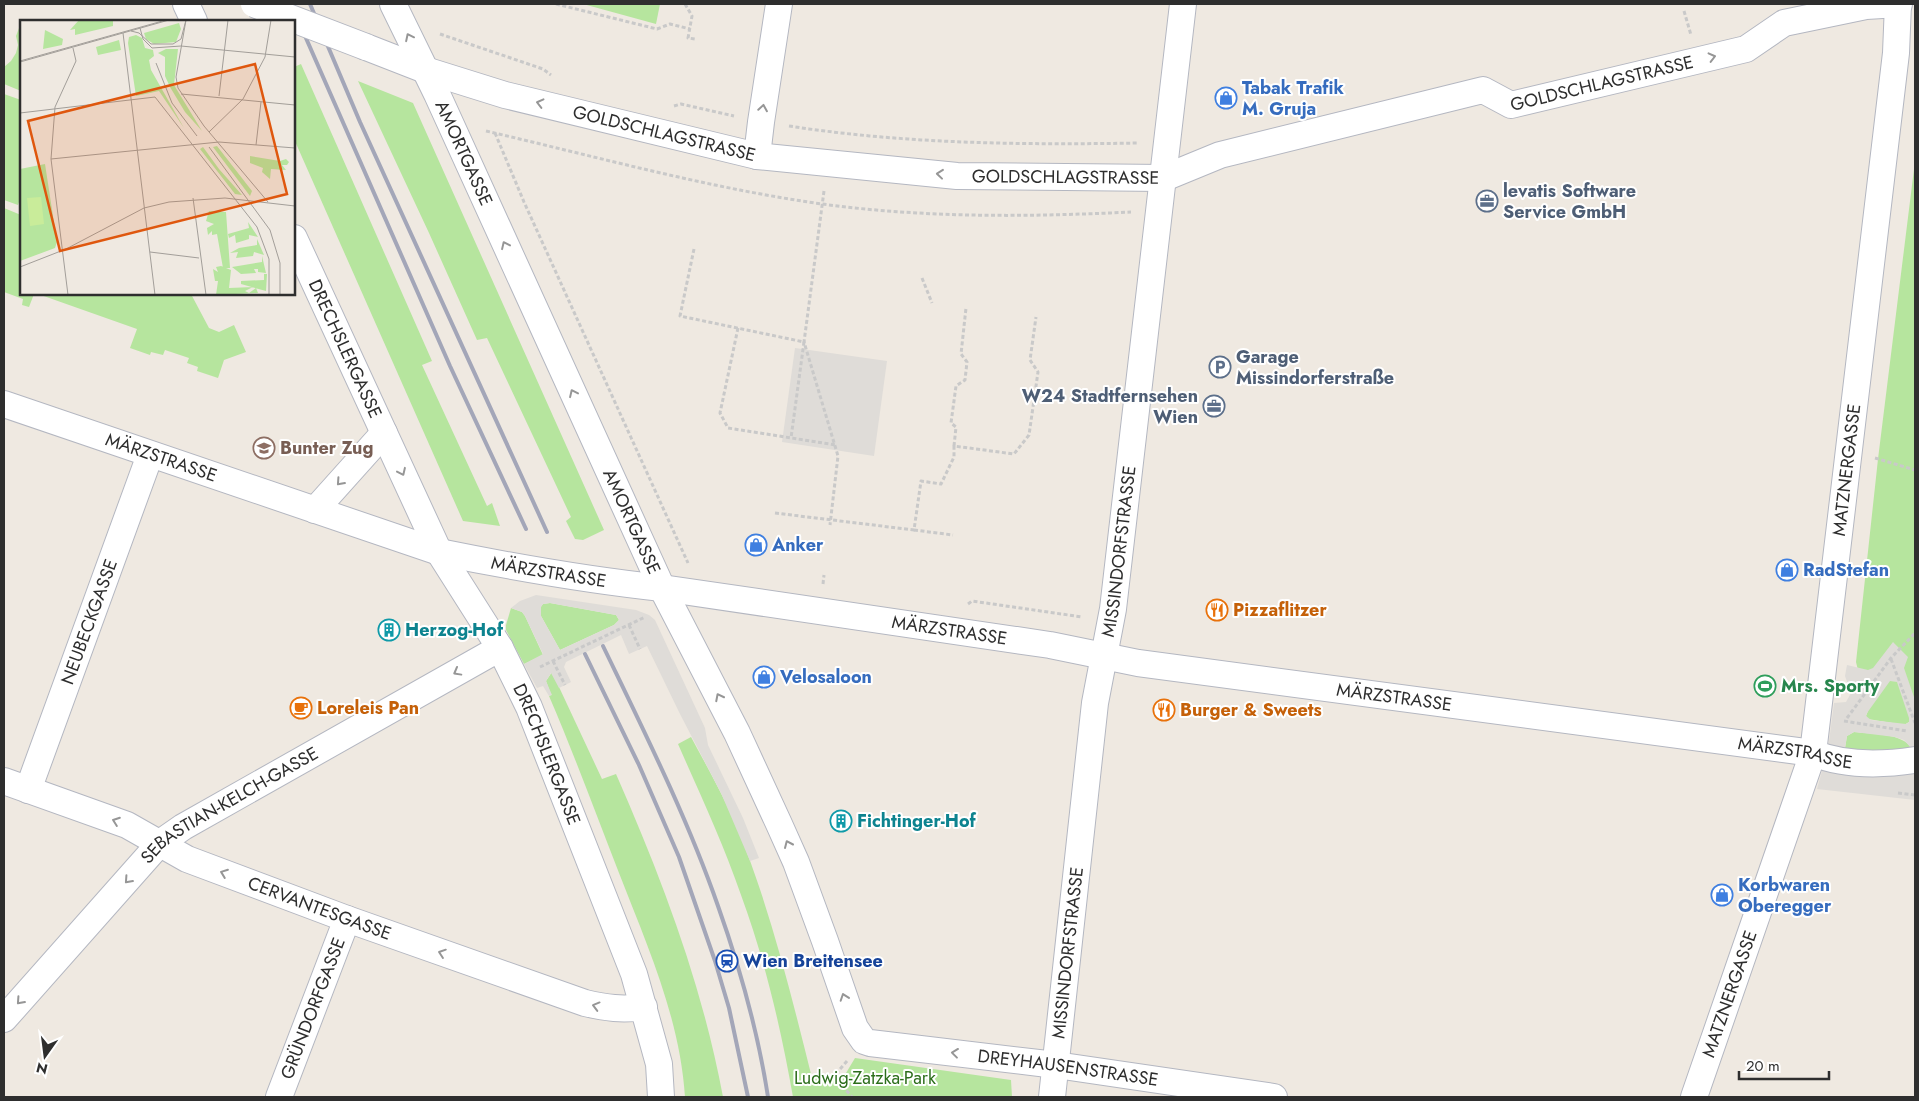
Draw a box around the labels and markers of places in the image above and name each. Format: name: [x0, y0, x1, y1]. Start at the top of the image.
place label: Tabak Trafik M. Gruja: [1242, 75, 1345, 122]
shop icon: Tabak Trafik M. Gruja: [1214, 86, 1238, 110]
place label: levatis Software Service GmbH: [1503, 178, 1636, 225]
office icon: levatis Software Service GmbH: [1475, 189, 1499, 213]
place label: Garage Missindorferstraße: [1236, 344, 1394, 391]
parking icon: Garage Missindorferstraße: [1208, 355, 1232, 379]
place label: W24 Stadtfernsehen Wien: [1022, 383, 1198, 430]
office icon: W24 Stadtfernsehen Wien: [1202, 394, 1226, 418]
place label: Bunter Zug: [280, 435, 373, 461]
school or university icon: Bunter Zug: [252, 436, 276, 460]
place label: Anker: [771, 532, 824, 558]
shop icon: Anker: [744, 533, 768, 557]
place label: RadStefan: [1803, 557, 1889, 583]
shop icon: RadStefan: [1775, 558, 1799, 582]
place label: Pizzaflitzer: [1233, 597, 1327, 623]
restaurant icon: Pizzaflitzer: [1205, 598, 1229, 622]
place label: Herzog-Hof: [405, 617, 504, 643]
building icon: Herzog-Hof: [377, 618, 401, 642]
place label: Velosaloon: [779, 664, 872, 690]
shop icon: Velosaloon: [752, 665, 776, 689]
place label: Mrs. Sporty: [1781, 673, 1880, 699]
sports icon: Mrs. Sporty: [1753, 674, 1777, 698]
place label: Loreleis Pan: [317, 695, 419, 721]
cafe icon: Loreleis Pan: [289, 696, 313, 720]
place label: Burger & Sweets: [1180, 697, 1322, 723]
restaurant icon: Burger & Sweets: [1152, 698, 1176, 722]
place label: Fichtinger-Hof: [857, 808, 977, 834]
building icon: Fichtinger-Hof: [829, 809, 853, 833]
place label: Korbwaren Oberegger: [1738, 872, 1832, 919]
shop icon: Korbwaren Oberegger: [1710, 883, 1734, 907]
place label: Wien Breitensee: [743, 948, 883, 974]
station icon: Wien Breitensee: [715, 949, 739, 973]

